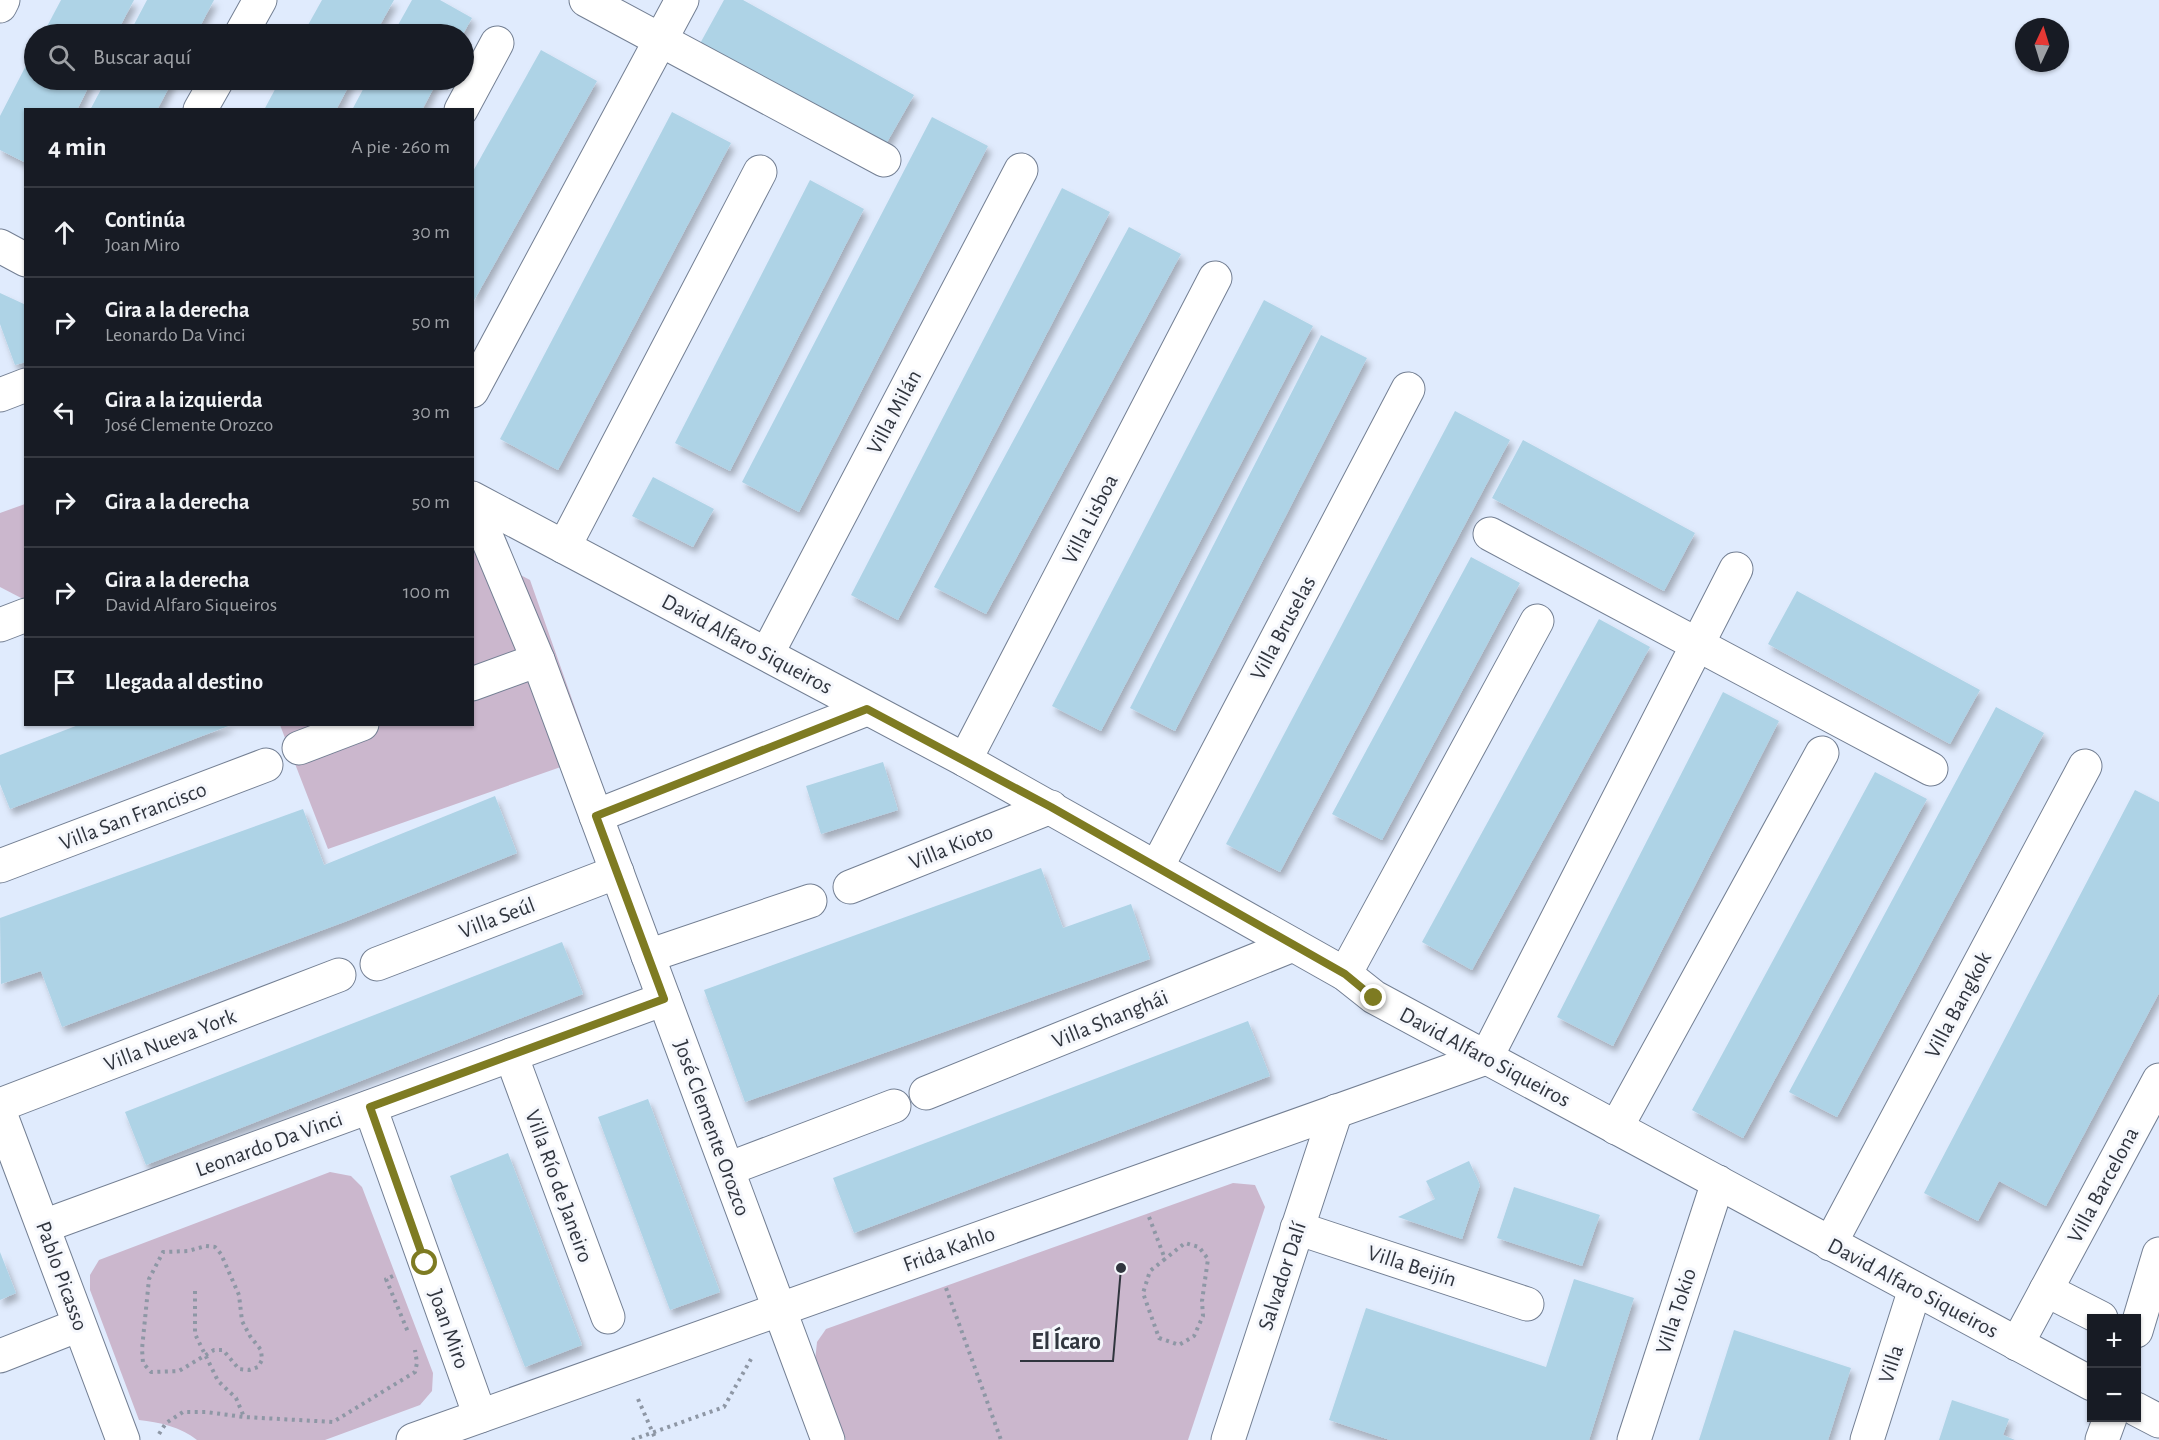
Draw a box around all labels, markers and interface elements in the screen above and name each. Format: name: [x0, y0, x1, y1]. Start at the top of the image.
north arrow: [2015, 18, 2069, 72]
search box: [24, 24, 474, 90]
icon: search: [45, 41, 78, 74]
text: Buscar aquí: [93, 46, 191, 68]
text: 4 min: [48, 134, 107, 160]
text: A pie · 260 m: [351, 137, 450, 157]
text: Continúa: [105, 209, 185, 231]
icon: ahead: [48, 216, 81, 249]
text: 30 m: [412, 222, 450, 242]
text: Joan Miro: [105, 235, 180, 255]
text: Gira a la derecha: [105, 299, 250, 321]
icon: right: [48, 306, 81, 339]
text: 50 m: [412, 312, 450, 332]
text: Leonardo Da Vinci: [105, 325, 246, 345]
street label: Villa Milán: [863, 366, 925, 458]
text: Gira a la izquierda: [105, 389, 263, 411]
icon: left: [48, 396, 81, 429]
text: 30 m: [412, 402, 450, 422]
text: José Clemente Orozco: [105, 415, 273, 435]
street label: Villa Lisboa: [1058, 471, 1122, 567]
icon: right: [48, 486, 81, 519]
text: Gira a la derecha: [105, 491, 250, 513]
text: 50 m: [412, 492, 450, 512]
text: Gira a la derecha: [105, 569, 250, 591]
street label: Villa Bruselas: [1246, 572, 1320, 684]
icon: right: [48, 576, 81, 609]
text: 100 m: [403, 582, 450, 602]
street label: David Alfaro Siqueiros: [658, 590, 836, 698]
text: David Alfaro Siqueiros: [105, 595, 277, 615]
icon: arrive: [48, 666, 81, 699]
text: Llegada al destino: [105, 671, 263, 693]
street label: Villa San Francisco: [57, 778, 209, 854]
street label: Villa Kioto: [906, 820, 996, 874]
street label: Villa Seúl: [456, 894, 538, 942]
street label: Villa Bangkok: [1921, 948, 1995, 1062]
route end: [1360, 984, 1386, 1010]
street label: Villa Shanghái: [1049, 986, 1171, 1052]
street label: David Alfaro Siqueiros: [1396, 1003, 1574, 1111]
street label: Villa Nueva York: [101, 1005, 239, 1075]
street label: José Clemente Orozco: [670, 1037, 754, 1219]
street label: Leonardo Da Vinci: [193, 1107, 345, 1181]
street label: Villa Río de Janeiro: [521, 1107, 597, 1265]
street label: Villa Barcelona: [2063, 1124, 2143, 1246]
street label: Pablo Picasso: [32, 1218, 92, 1334]
street label: Salvador Dalí: [1254, 1218, 1310, 1333]
street label: Frida Kahlo: [900, 1222, 998, 1276]
street label: David Alfaro Siqueiros: [1824, 1234, 2002, 1342]
street label: Villa Beijín: [1365, 1241, 1459, 1291]
route start: [411, 1249, 437, 1275]
street label: Villa Tokio: [1652, 1265, 1700, 1357]
street label: Joan Miro: [425, 1286, 473, 1372]
map controls: [2087, 1314, 2141, 1422]
button: +: [2087, 1314, 2141, 1368]
callout: El Ícaro: [1020, 1319, 1113, 1361]
text: El Ícaro: [1031, 1326, 1101, 1354]
street label: Villa: [1875, 1342, 1907, 1386]
button: −: [2087, 1368, 2141, 1422]

